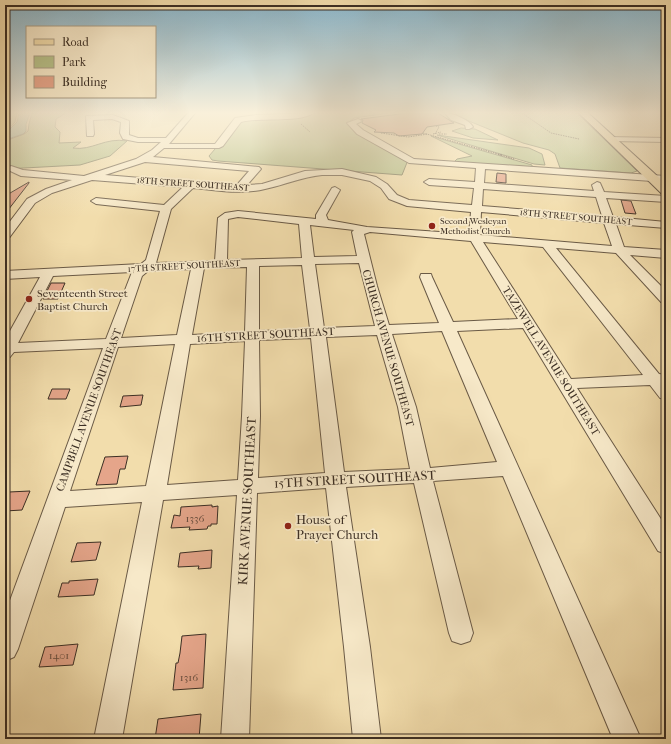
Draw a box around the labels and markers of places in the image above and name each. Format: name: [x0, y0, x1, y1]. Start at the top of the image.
place label: Second Wesleyan Methodist Church: [440, 216, 510, 236]
marker: Second Wesleyan Methodist Church: [427, 221, 437, 231]
place label: Seventeenth Street Baptist Church: [37, 287, 128, 313]
marker: Seventeenth Street Baptist Church: [24, 294, 34, 304]
place label: House of Prayer Church: [296, 512, 379, 542]
marker: House of Prayer Church: [283, 521, 293, 531]

